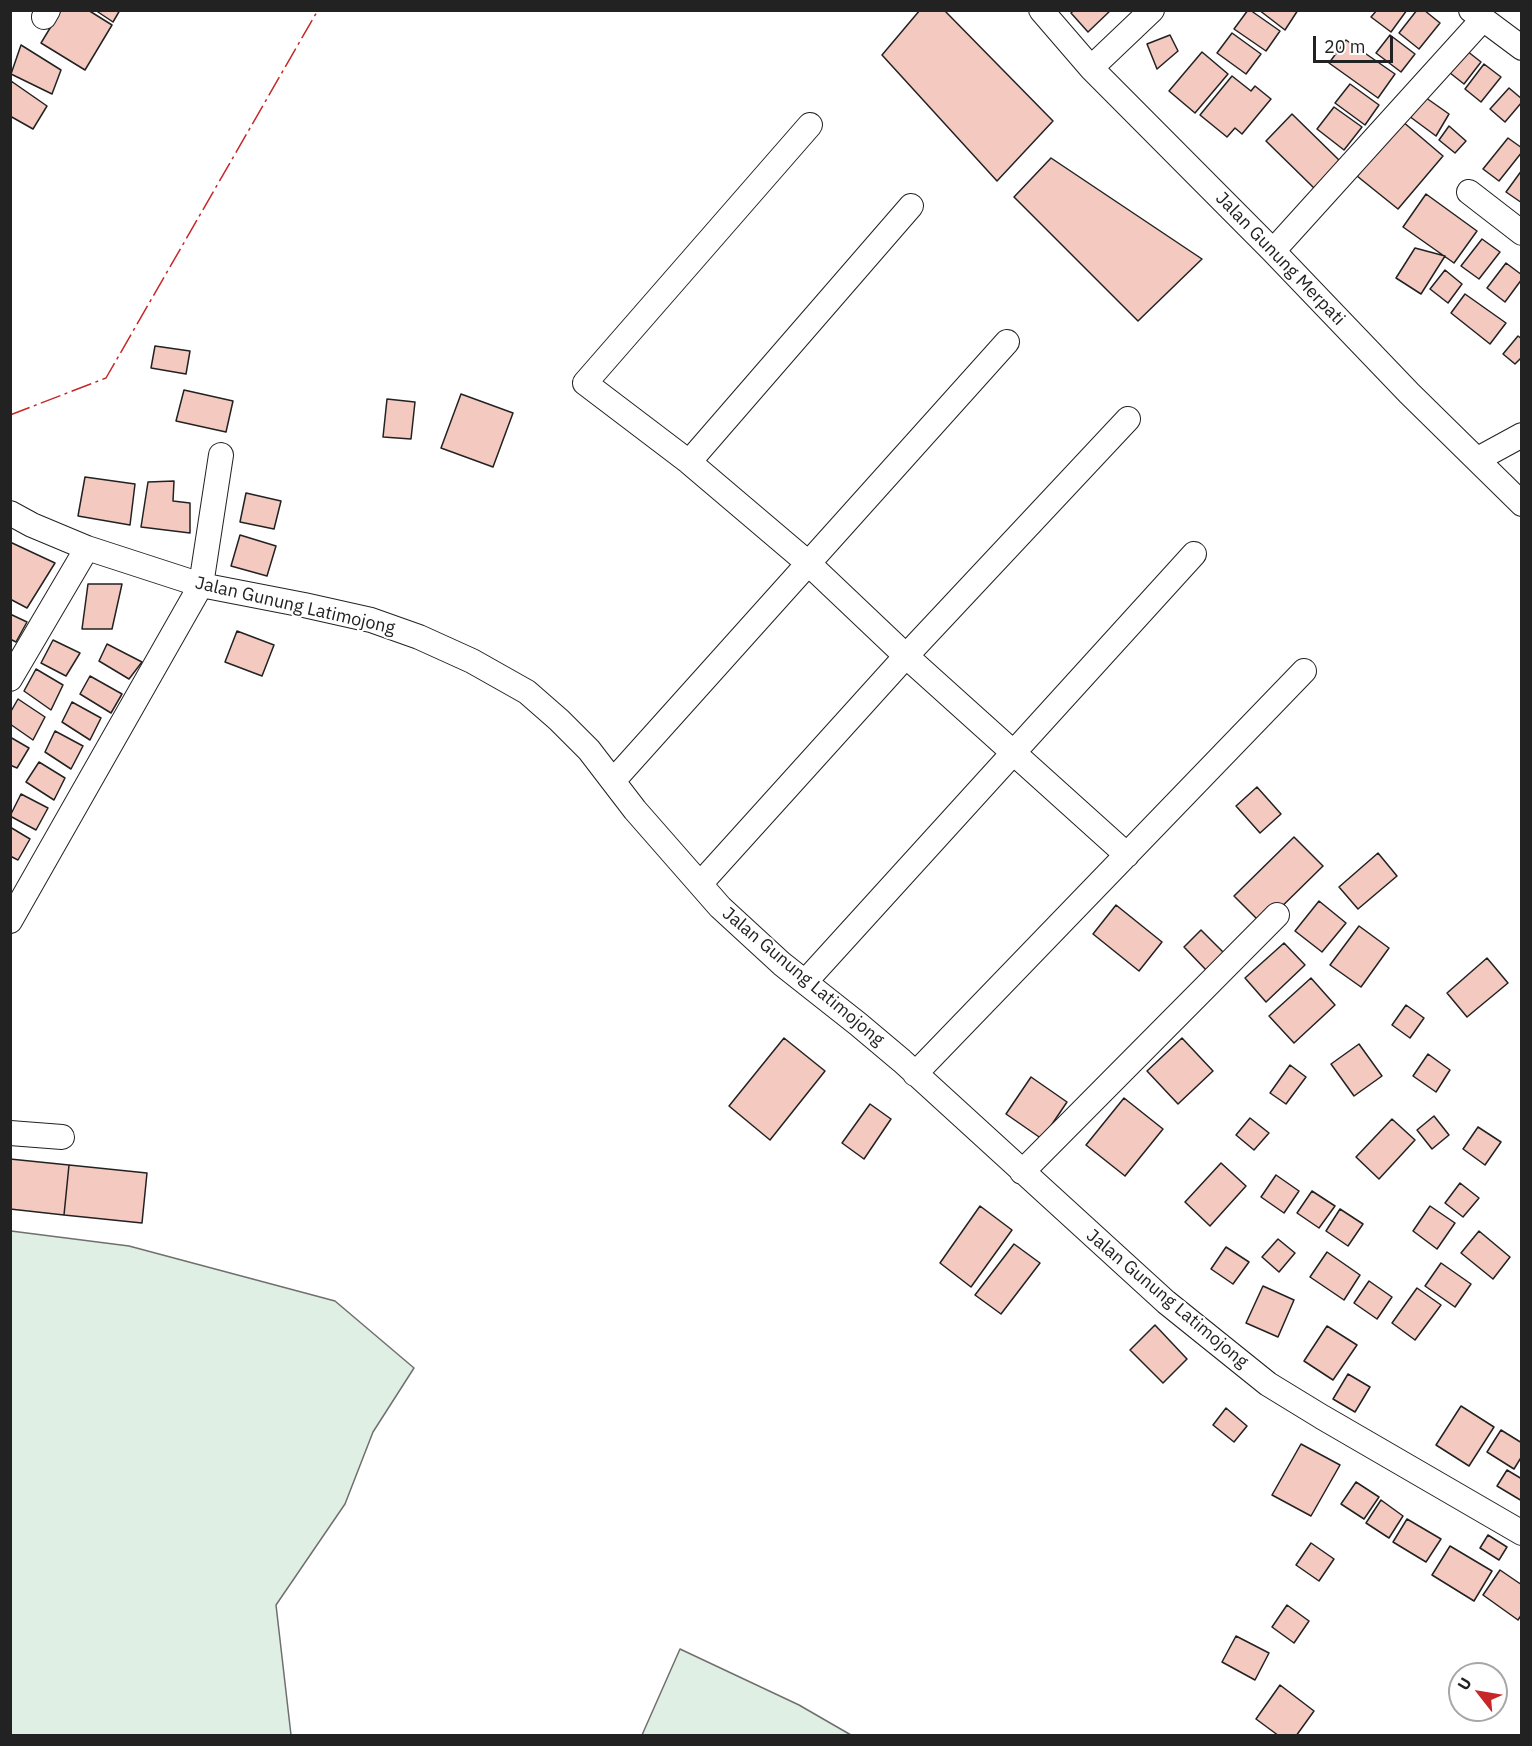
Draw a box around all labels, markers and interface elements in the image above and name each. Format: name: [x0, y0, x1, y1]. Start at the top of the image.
scale bar: [1316, 24, 1396, 62]
text: 20 m: [1324, 35, 1366, 58]
street label: Jalan Gunung Merpati: [1211, 188, 1349, 330]
street label: Jalan Gunung Latimojong: [193, 572, 397, 640]
street label: Jalan Gunung Latimojong: [718, 903, 888, 1051]
street label: Jalan Gunung Latimojong: [1082, 1225, 1252, 1373]
north arrow: [1448, 1662, 1508, 1722]
text: U: [1453, 1674, 1476, 1694]

